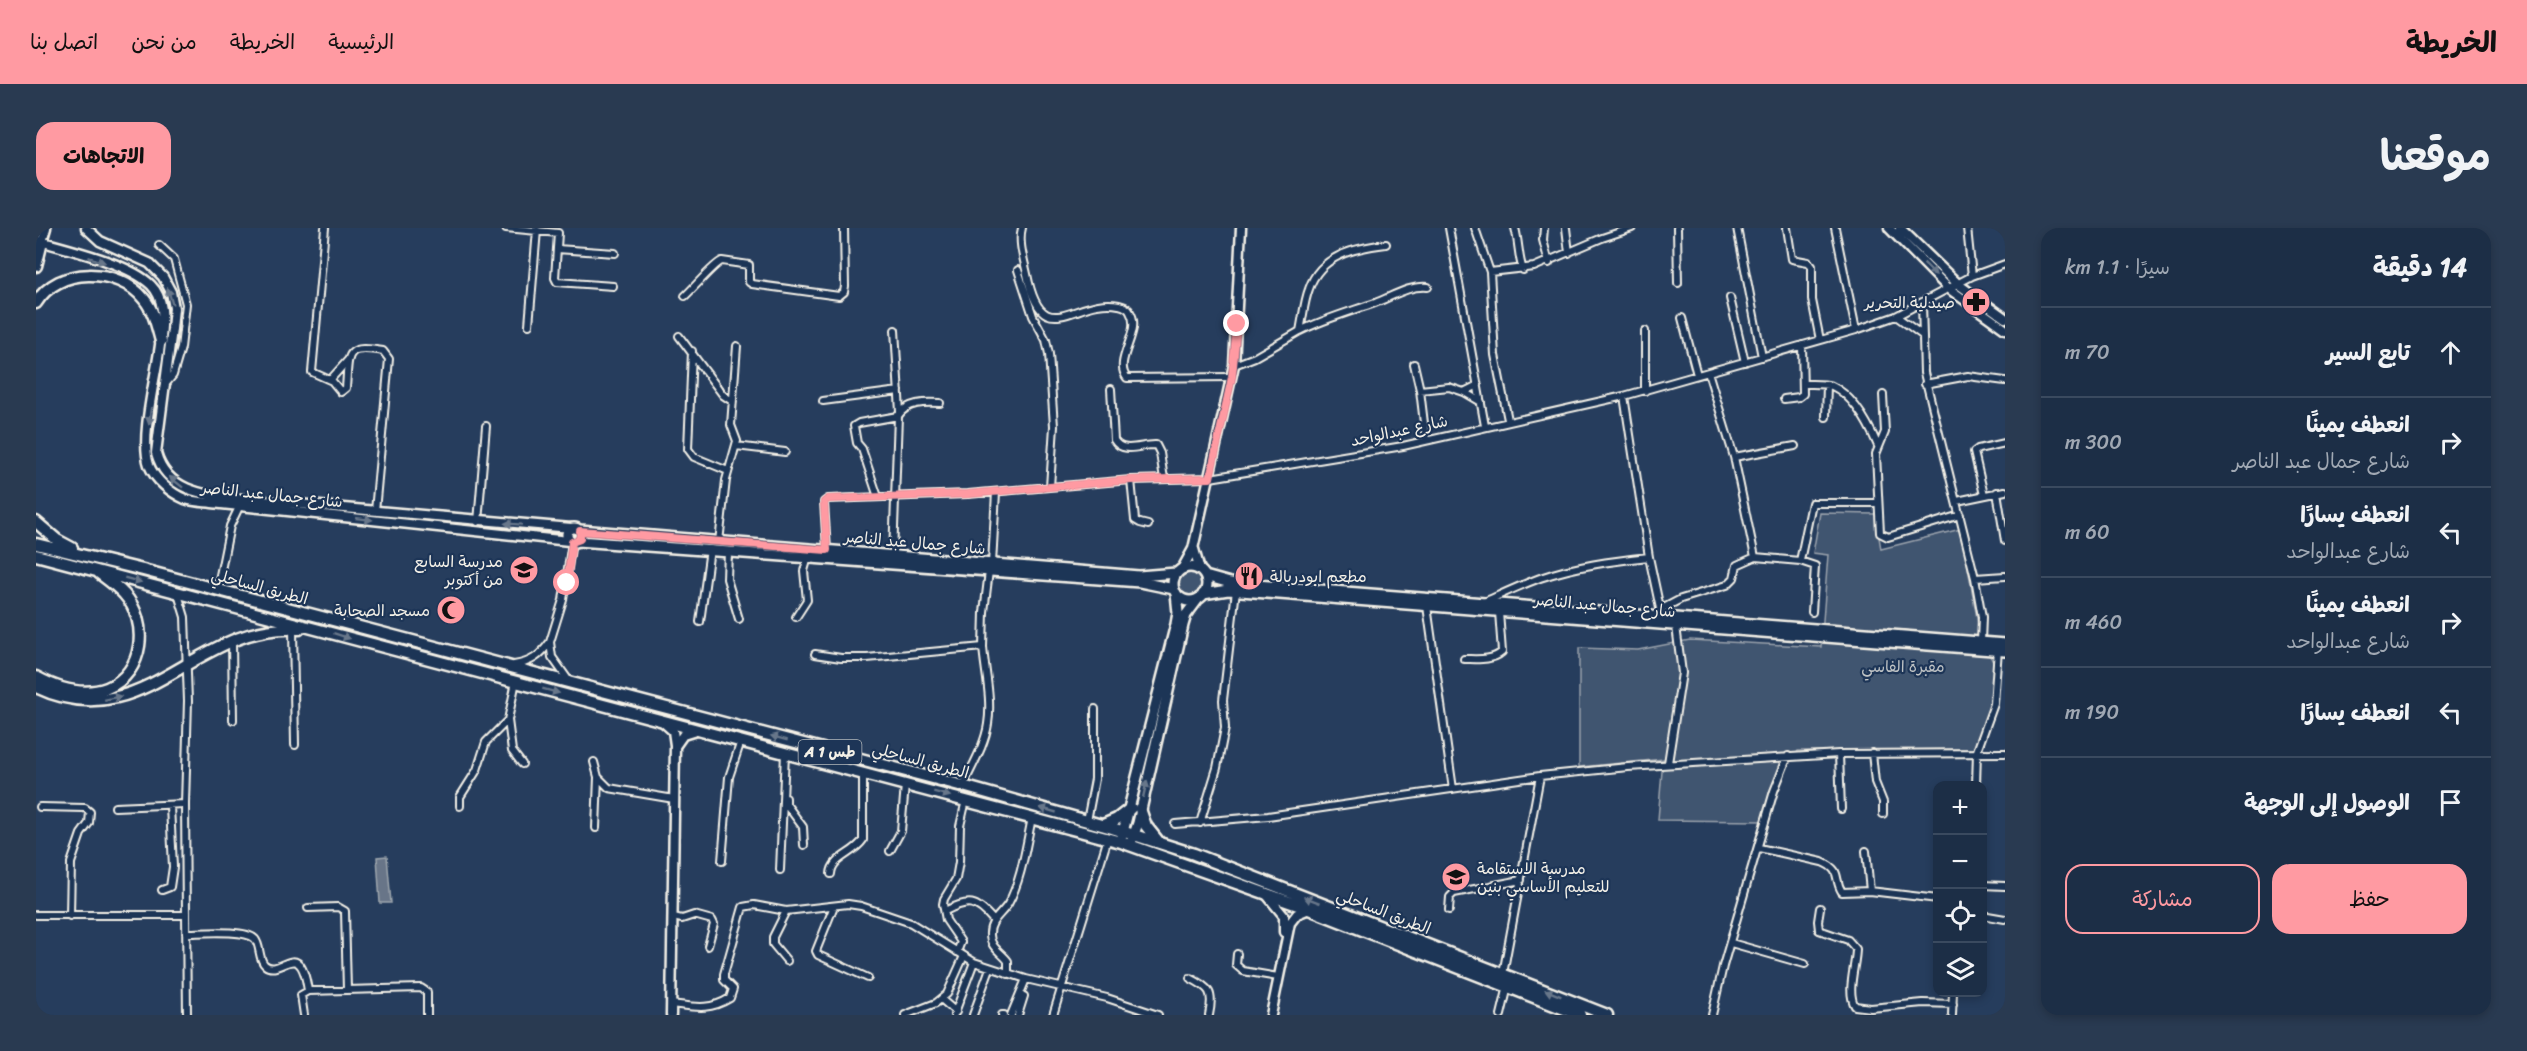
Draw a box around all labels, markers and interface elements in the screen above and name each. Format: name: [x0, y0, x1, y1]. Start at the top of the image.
text: الخريطة: [2406, 18, 2497, 67]
text: اتصل بنا: [30, 23, 98, 61]
text: من نحن: [131, 23, 197, 61]
text: الخريطة: [230, 23, 295, 61]
text: الرئيسية: [328, 23, 394, 61]
text: موقعنا: [2380, 119, 2491, 193]
button: الاتجاهات: [36, 122, 171, 190]
text: 14 دقيقة: [2373, 244, 2467, 290]
text: سيرًا · 1.1 km: [2065, 250, 2170, 285]
one-way arrow: [88, 256, 106, 265]
one-way arrow: [1923, 262, 1937, 277]
pharmacy icon: صيدلية التحرير: [1960, 286, 1992, 318]
one-way arrow: [165, 287, 175, 305]
place label: صيدلية التحرير: [1862, 288, 1955, 317]
route end: [1223, 310, 1249, 336]
text: تابع السير: [2326, 333, 2410, 372]
text: 70 m: [2065, 335, 2110, 370]
icon: ahead: [2434, 336, 2467, 369]
text: انعطف يمينًا: [2306, 405, 2410, 444]
street label: شارع عبدالواحد: [1348, 406, 1451, 455]
one-way arrow: [145, 407, 154, 426]
text: 300 m: [2065, 425, 2122, 460]
icon: right: [2434, 426, 2467, 459]
text: شارع جمال عبد الناصر: [2232, 444, 2410, 479]
street label: شارع جمال عبد الناصر: [198, 472, 344, 516]
one-way arrow: [168, 476, 183, 488]
text: انعطف يسارًا: [2300, 495, 2410, 534]
one-way arrow: [354, 514, 373, 524]
text: 60 m: [2065, 515, 2110, 550]
icon: left: [2434, 516, 2467, 549]
one-way arrow: [503, 519, 522, 529]
street label: شارع جمال عبد الناصر: [841, 522, 987, 563]
text: شارع عبدالواحد: [2286, 534, 2410, 569]
place label: مدرسة السابع من أكتوبر: [414, 547, 503, 594]
school or university icon: مدرسة السابع من أكتوبر: [508, 554, 540, 586]
street label: الطريق الساحلي: [208, 560, 312, 613]
restaurant icon: مطعم ابودربالة: [1233, 560, 1265, 592]
place label: مطعم ابودربالة: [1270, 562, 1367, 591]
route start: [553, 569, 579, 595]
one-way arrow: [124, 576, 142, 585]
street label: شارع جمال عبد الناصر: [1531, 585, 1677, 626]
text: انعطف يمينًا: [2306, 585, 2410, 624]
mosque icon: مسجد الصحابة: [435, 594, 467, 626]
place label: مسجد الصحابة: [334, 596, 430, 625]
text: 460 m: [2065, 605, 2122, 640]
icon: right: [2434, 606, 2467, 639]
text: شارع عبدالواحد: [2286, 624, 2410, 659]
one-way arrow: [333, 632, 351, 641]
park label: مقبرة الفاسي: [1861, 652, 1945, 681]
one-way arrow: [542, 687, 560, 696]
one-way arrow: [103, 693, 122, 703]
text: انعطف يسارًا: [2300, 693, 2410, 732]
text: 190 m: [2065, 695, 2119, 730]
icon: left: [2434, 696, 2467, 729]
one-way arrow: [769, 733, 788, 743]
street label: الطريق الساحلي: [869, 734, 973, 787]
road number: A 1 طس: [798, 740, 862, 764]
one-way arrow: [1141, 779, 1150, 798]
map controls: [1933, 781, 1987, 997]
button: +: [1933, 781, 1987, 835]
text: الوصول إلى الوجهة: [2244, 783, 2410, 822]
icon: arrive: [2434, 786, 2467, 819]
one-way arrow: [934, 790, 952, 799]
one-way arrow: [1039, 805, 1057, 814]
button: −: [1933, 835, 1987, 889]
place label: مدرسة الاستقامة للتعليم الأساسي بنين: [1477, 854, 1609, 901]
school or university icon: مدرسة الاستقامة للتعليم الأساسي بنين: [1440, 861, 1472, 893]
button: مشاركة: [2065, 864, 2260, 934]
button: حفظ: [2272, 864, 2467, 934]
street label: الطريق الساحلي: [1332, 880, 1435, 943]
button: locate: [1933, 889, 1987, 943]
one-way arrow: [1303, 894, 1321, 904]
button: layers: [1933, 943, 1987, 997]
one-way arrow: [1543, 988, 1561, 998]

